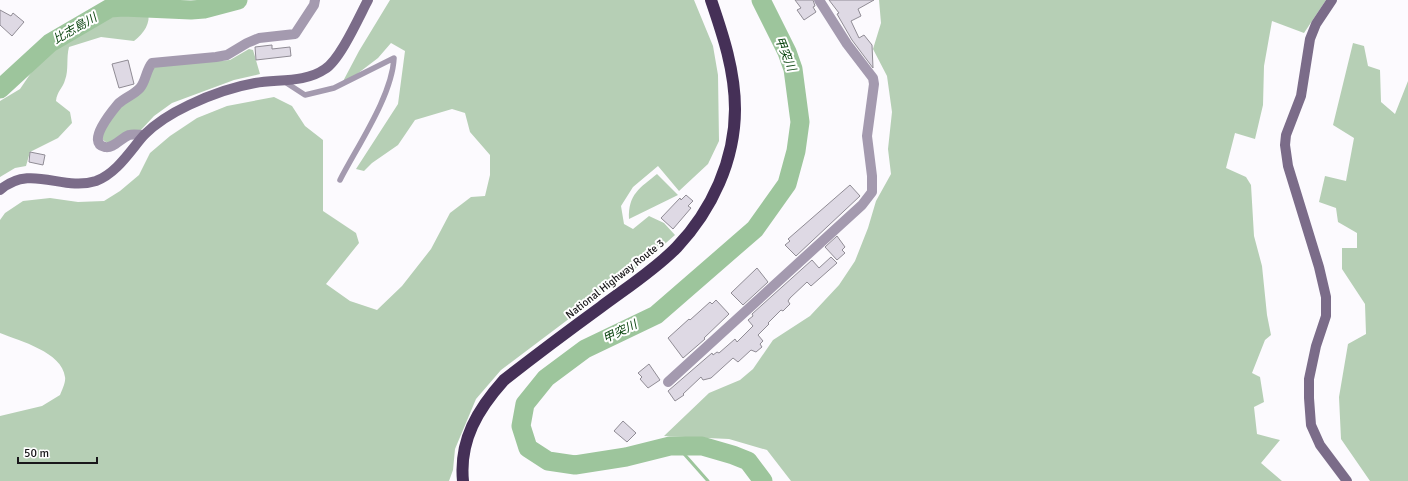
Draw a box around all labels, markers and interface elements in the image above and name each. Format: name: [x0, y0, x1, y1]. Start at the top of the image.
water label: 比志島川: [50, 10, 101, 47]
water label: 甲突川: [771, 34, 799, 75]
street label: National Highway Route 3: [563, 236, 667, 322]
water label: 甲突川: [601, 316, 641, 347]
scale bar: [18, 439, 97, 465]
text: 50 m: [24, 446, 49, 461]

